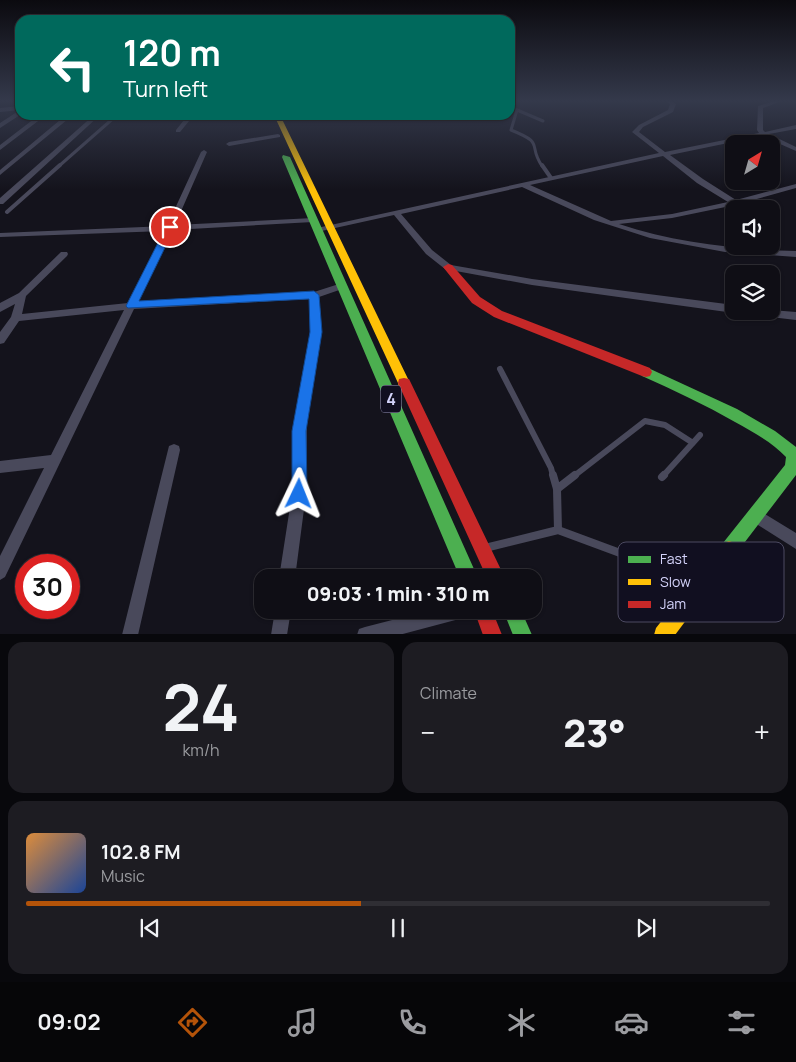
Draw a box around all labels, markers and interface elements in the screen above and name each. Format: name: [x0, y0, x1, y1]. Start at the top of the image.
text: 120 m: [123, 29, 221, 77]
icon: left: [40, 35, 105, 100]
text: Turn left: [123, 74, 208, 104]
north arrow: [725, 135, 780, 190]
map controls: [725, 135, 780, 320]
button: sound: [725, 200, 780, 255]
pin: [149, 206, 191, 248]
icon: arrive: [156, 213, 184, 241]
button: layers: [725, 265, 780, 320]
road number: 4: [381, 386, 401, 412]
position arrow: [272, 467, 324, 519]
legend: [618, 542, 784, 622]
text: Fast: [660, 549, 688, 568]
speed limit sign: 30: [15, 554, 80, 619]
text: Slow: [660, 572, 691, 591]
text: 09:03 · 1 min · 310 m: [307, 581, 489, 607]
text: Jam: [660, 594, 686, 613]
text: 24: [163, 662, 239, 751]
text: Climate: [420, 682, 477, 704]
text: 23°: [563, 706, 626, 758]
text: −: [420, 713, 435, 751]
text: +: [754, 713, 770, 751]
text: km/h: [182, 739, 220, 761]
text: 102.8 FM: [101, 839, 181, 865]
text: Music: [101, 865, 145, 887]
icon: previous: [136, 914, 164, 942]
icon: pause: [384, 914, 412, 942]
icon: next: [632, 914, 660, 942]
icon: directions: [175, 1005, 210, 1040]
icon: music: [285, 1005, 320, 1040]
icon: phone: [395, 1005, 430, 1040]
icon: climate: [504, 1005, 539, 1040]
icon: car: [614, 1005, 649, 1040]
icon: filters: [724, 1005, 759, 1040]
text: 09:02: [37, 1007, 101, 1037]

